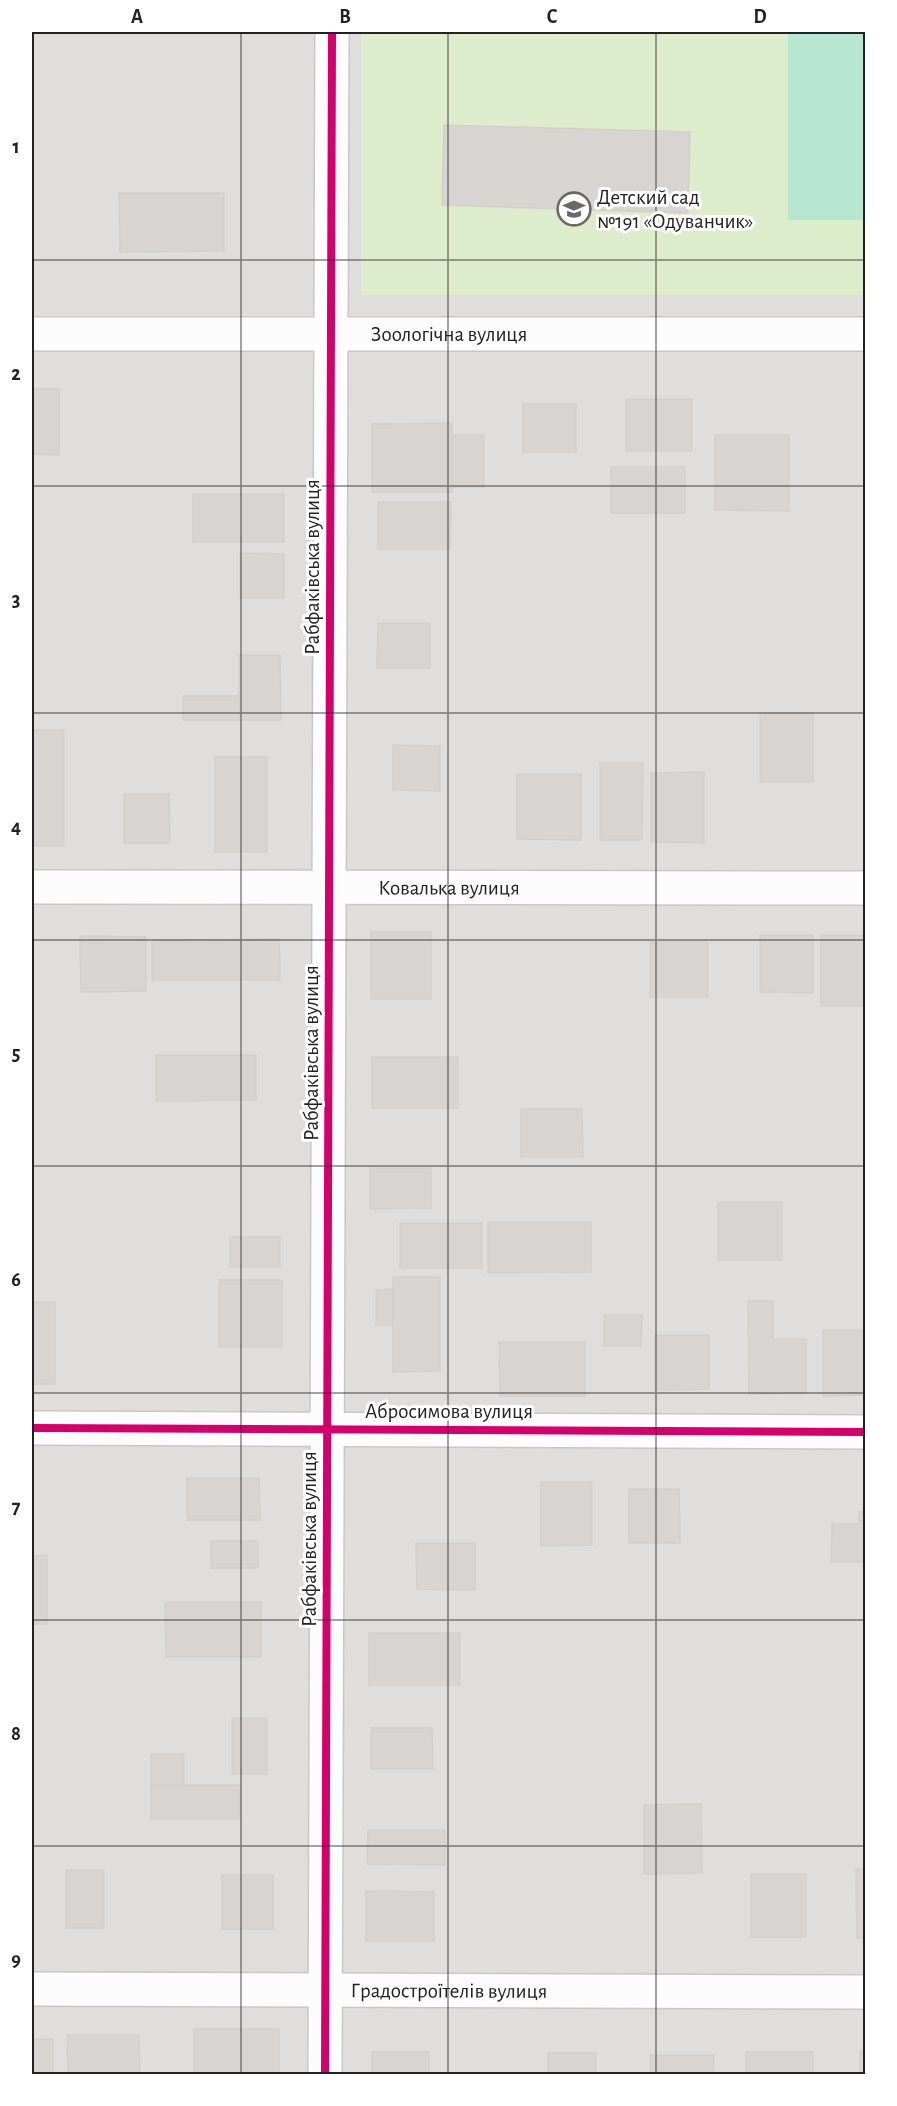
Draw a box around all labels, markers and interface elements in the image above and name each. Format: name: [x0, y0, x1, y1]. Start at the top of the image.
text: A: [131, 7, 143, 27]
text: B: [339, 7, 351, 27]
text: C: [547, 7, 558, 27]
text: D: [753, 7, 767, 27]
text: 1: [12, 137, 20, 157]
place label: Детский сад №191 «Одуванчик»: [597, 187, 753, 232]
school or university icon: Детский сад №191 «Одуванчик»: [556, 191, 592, 227]
street label: Зоологічна вулиця: [371, 324, 527, 345]
text: 2: [11, 364, 21, 384]
street label: Рабфаківська вулиця: [302, 479, 323, 655]
text: 3: [12, 590, 20, 610]
text: 4: [11, 817, 21, 837]
street label: Ковалька вулиця: [378, 877, 520, 898]
street label: Рабфаківська вулиця: [301, 965, 322, 1141]
text: 5: [12, 1044, 20, 1064]
text: 6: [11, 1270, 21, 1290]
street label: Абросимова вулиця: [365, 1401, 533, 1422]
street label: Рабфаківська вулиця: [299, 1451, 320, 1627]
text: 7: [12, 1497, 21, 1517]
text: 8: [11, 1724, 21, 1744]
text: 9: [11, 1950, 21, 1970]
street label: Градостроїтелiв вулиця: [351, 1980, 547, 2001]

